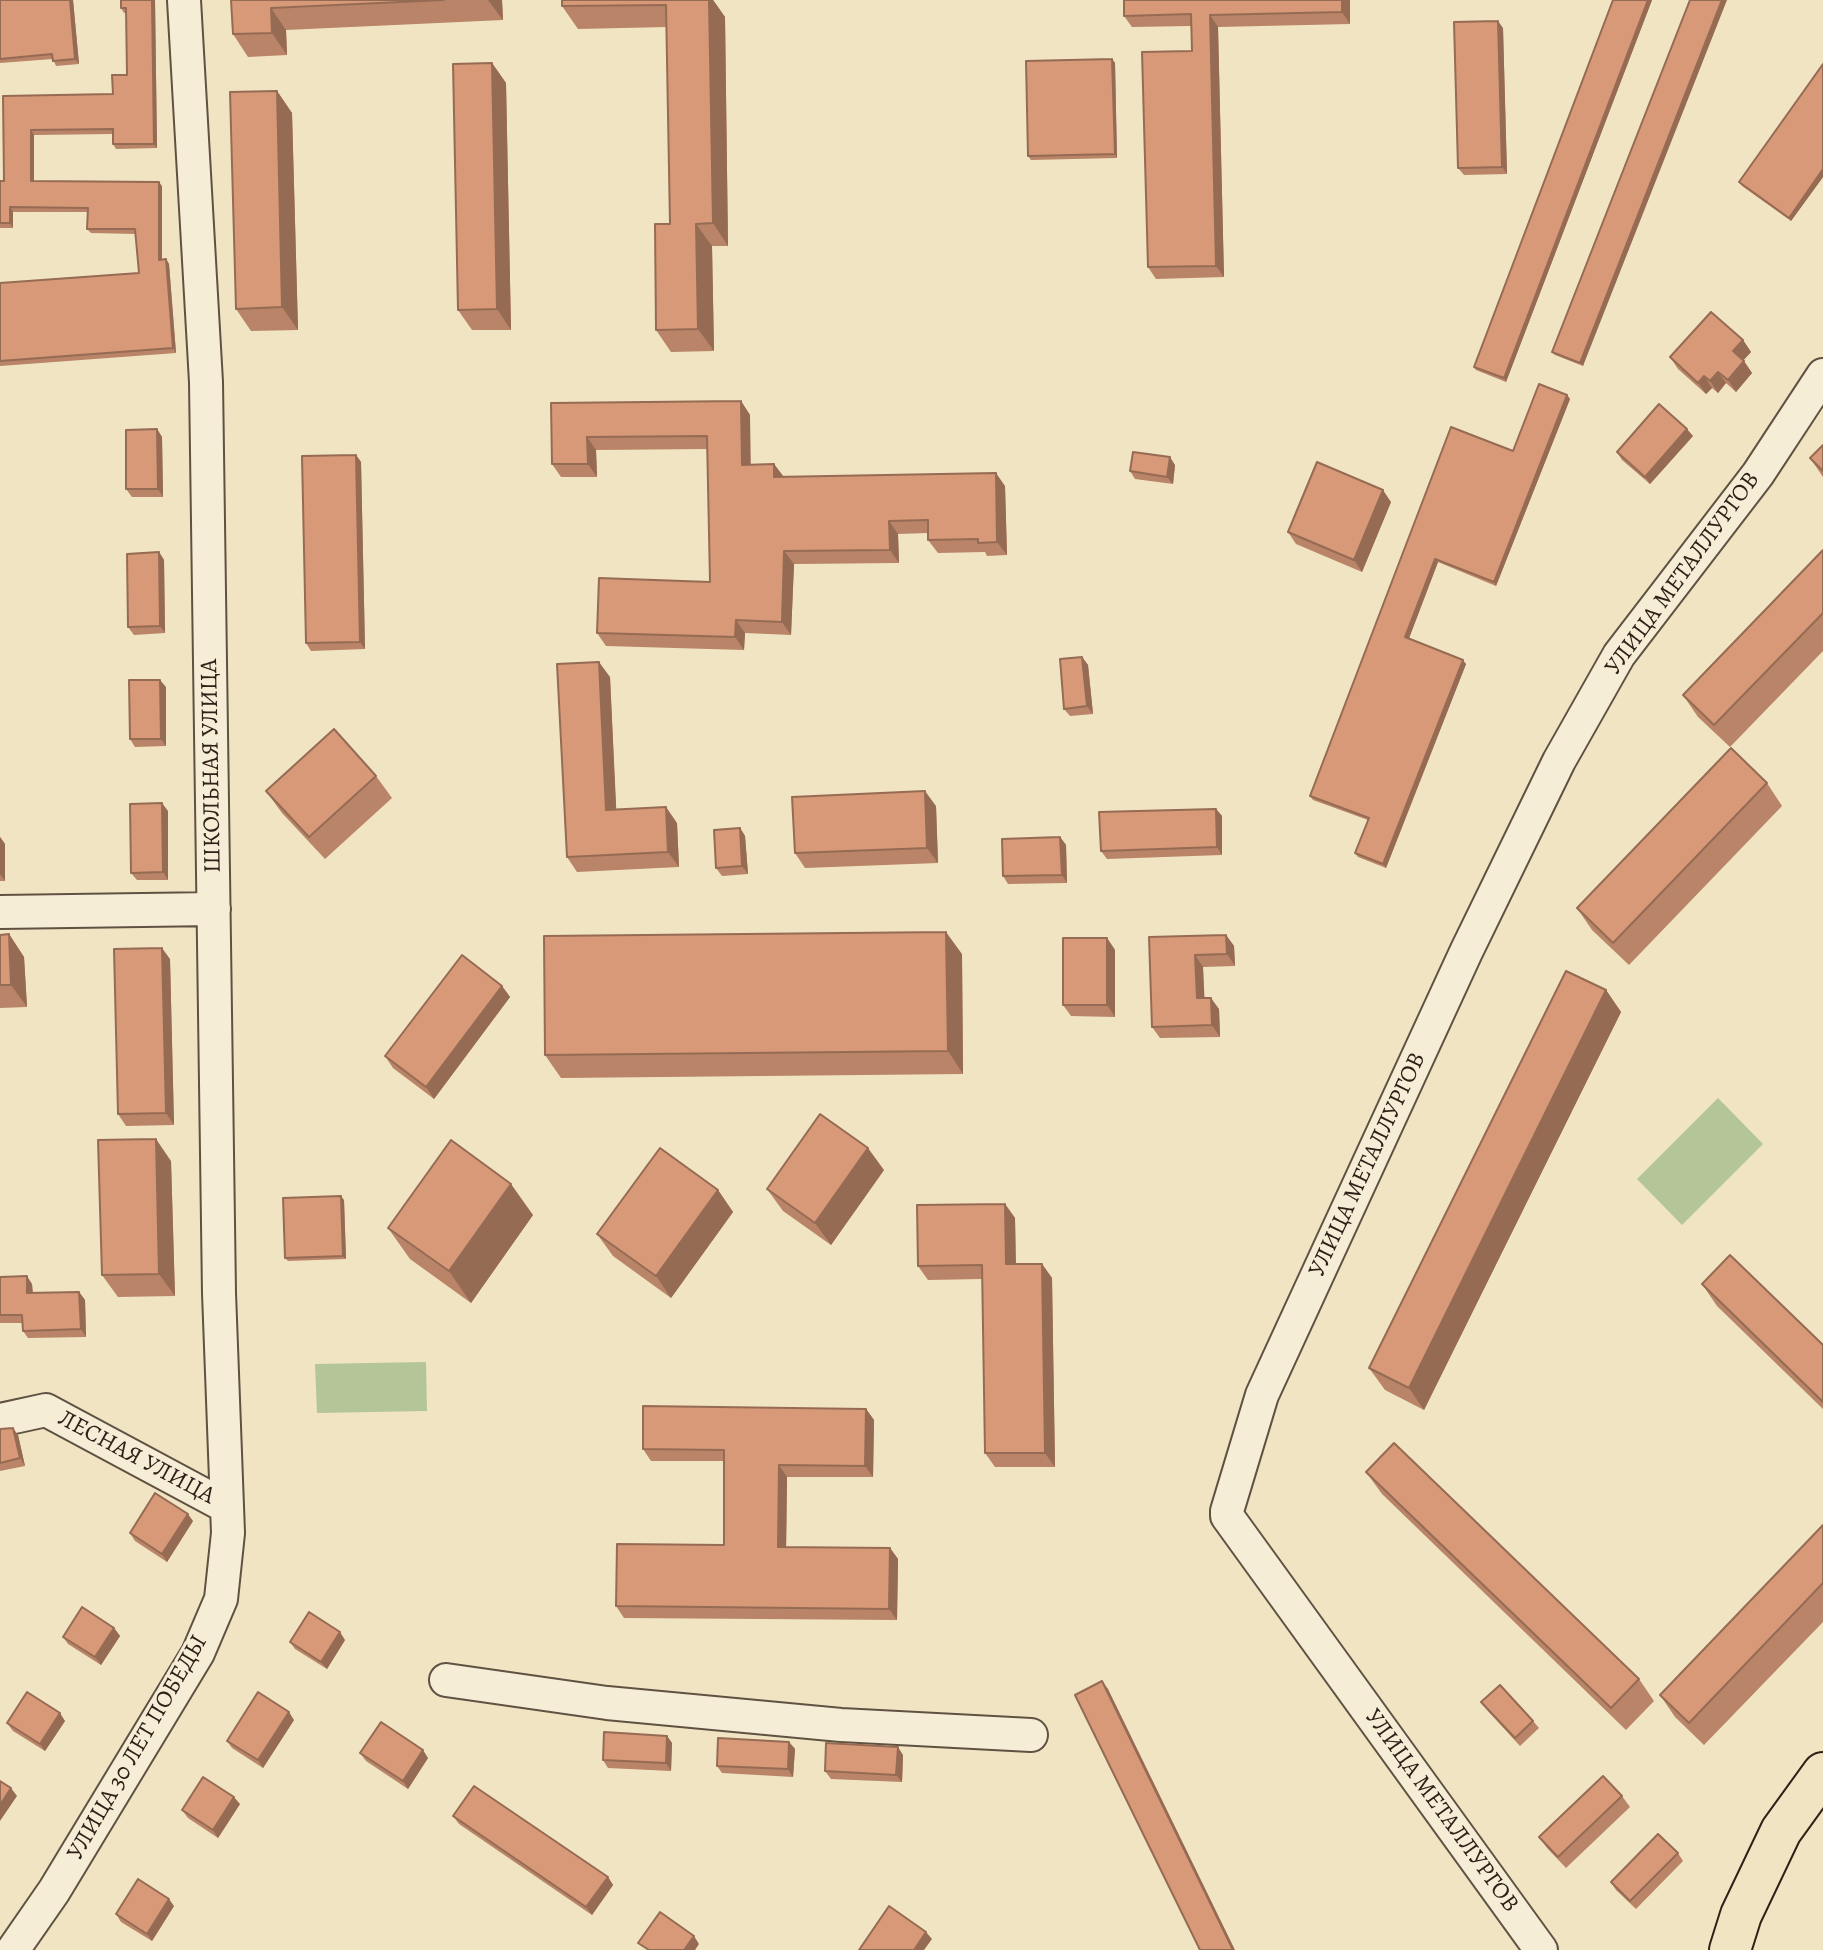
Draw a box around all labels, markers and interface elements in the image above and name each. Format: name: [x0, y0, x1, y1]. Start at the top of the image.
street label: УЛИЦА МЕТАЛЛУРГОВ: [1600, 467, 1766, 681]
street label: ШКОЛЬНАЯ УЛИЦА: [196, 659, 228, 873]
street label: УЛИЦА МЕТАЛЛУРГОВ: [1303, 1048, 1433, 1282]
street label: ЛЕСНАЯ УЛИЦА: [53, 1405, 219, 1511]
street label: УЛИЦА 30 ЛЕТ ПОБЕДЫ: [62, 1630, 214, 1866]
street label: УЛИЦА МЕТАЛЛУРГОВ: [1358, 1704, 1524, 1918]

